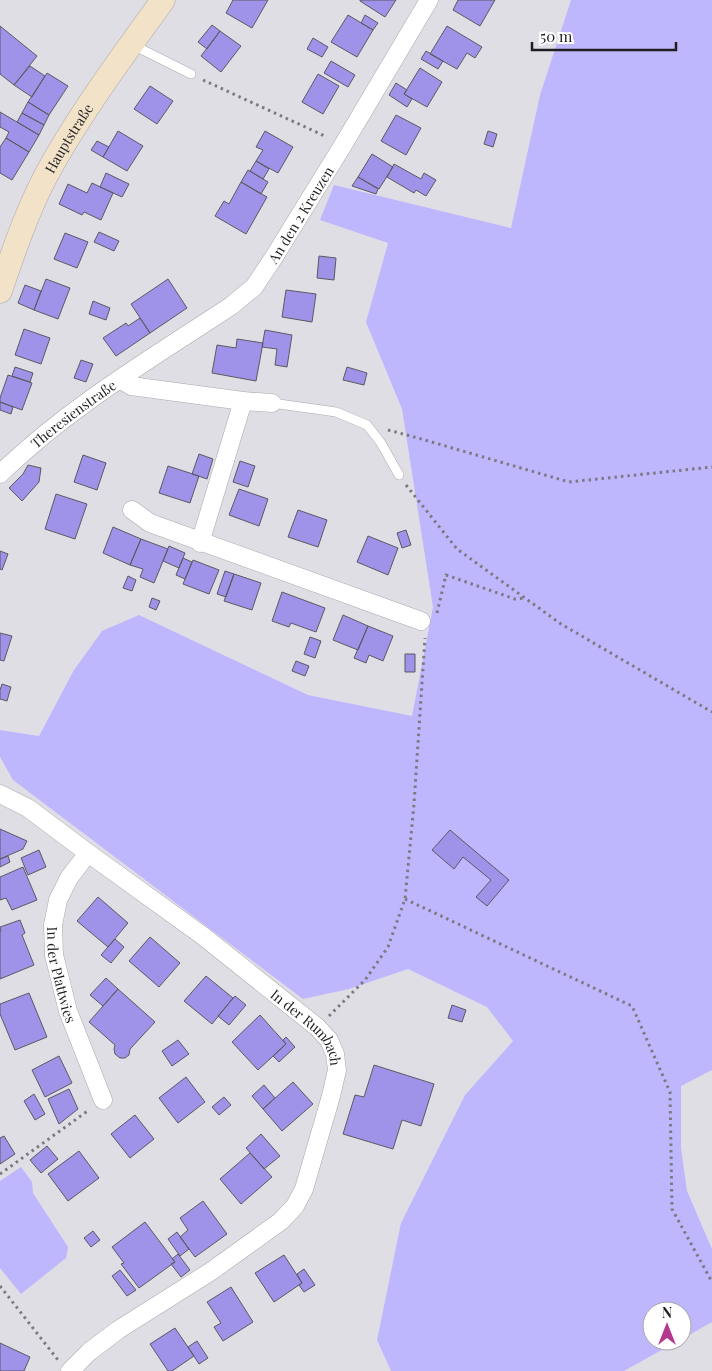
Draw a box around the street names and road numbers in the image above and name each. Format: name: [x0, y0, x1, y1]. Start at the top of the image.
street label: Hauptstraße: [40, 100, 97, 176]
street label: An den 2 Kreuzen: [263, 162, 338, 267]
street label: Theresienstraße: [26, 375, 120, 452]
street label: In der Plattwies: [44, 926, 81, 1025]
street label: In der Rumbach: [267, 984, 346, 1067]

